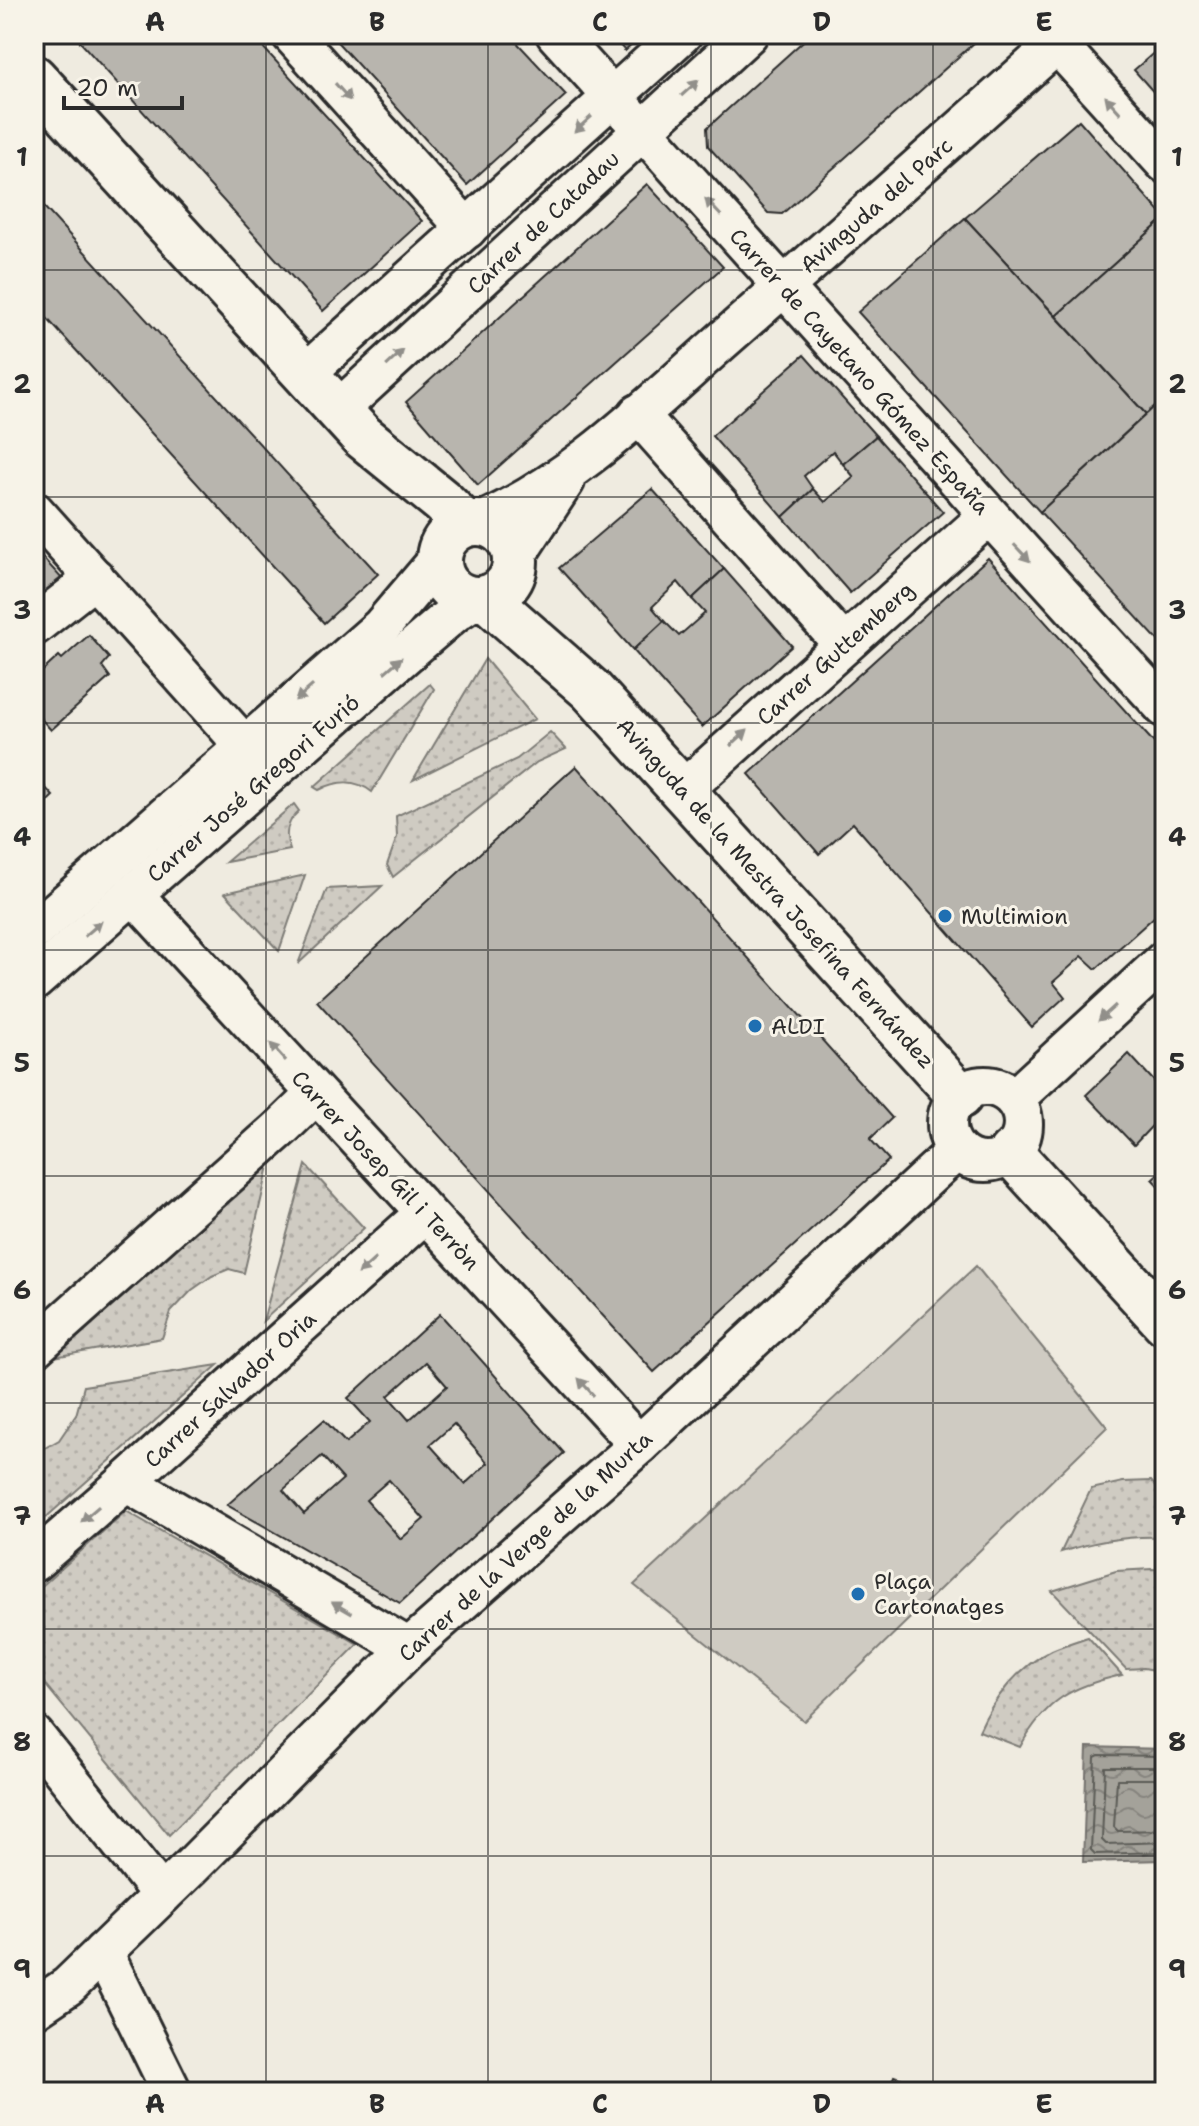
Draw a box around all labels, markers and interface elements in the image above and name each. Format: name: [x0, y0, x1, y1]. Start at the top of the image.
text: A: [145, 4, 165, 39]
text: B: [369, 4, 385, 39]
text: C: [592, 4, 608, 39]
text: D: [813, 4, 831, 39]
text: E: [1035, 4, 1053, 39]
scale bar: [64, 60, 182, 110]
text: 20 m: [76, 72, 138, 104]
one-way arrow: [680, 79, 699, 97]
one-way arrow: [334, 82, 352, 101]
one-way arrow: [1105, 95, 1122, 115]
one-way arrow: [573, 115, 593, 132]
street label: Avinguda del Parc: [794, 131, 959, 280]
text: 1: [16, 139, 28, 174]
text: 1: [1171, 139, 1183, 174]
street label: Carrer de Catadau: [461, 144, 626, 301]
one-way arrow: [705, 198, 723, 217]
street label: Carrer de Cayetano Gómez España: [723, 222, 996, 521]
one-way arrow: [385, 350, 404, 368]
text: 2: [13, 366, 31, 401]
text: 2: [1168, 366, 1186, 401]
one-way arrow: [1013, 543, 1031, 562]
street label: Carrer Guttemberg: [751, 575, 920, 732]
text: 3: [13, 592, 31, 627]
text: 3: [1168, 592, 1186, 627]
one-way arrow: [382, 657, 402, 674]
one-way arrow: [294, 684, 314, 702]
street label: Carrer José Gregori Furió: [141, 688, 366, 889]
street label: Avinguda de la Mestra Josefina Fernández: [610, 712, 941, 1075]
one-way arrow: [730, 730, 749, 748]
text: 4: [13, 819, 31, 854]
text: 4: [1168, 819, 1186, 854]
place label: Multimion: [961, 902, 1068, 931]
marker: Multimion: [936, 907, 954, 925]
one-way arrow: [83, 921, 102, 939]
one-way arrow: [1098, 1003, 1117, 1021]
place label: ALDI: [771, 1012, 825, 1041]
marker: ALDI: [746, 1017, 764, 1035]
one-way arrow: [269, 1042, 287, 1061]
text: 5: [14, 1045, 30, 1080]
text: 5: [1169, 1045, 1185, 1080]
street label: Carrer Josep Gil i Terròn: [285, 1064, 486, 1277]
one-way arrow: [358, 1256, 377, 1274]
text: 6: [13, 1272, 31, 1307]
text: 6: [1168, 1272, 1186, 1307]
street label: Carrer Salvador Oria: [138, 1304, 323, 1474]
one-way arrow: [578, 1378, 596, 1397]
street label: Carrer de la Verge de la Murta: [392, 1424, 659, 1668]
text: 7: [13, 1498, 31, 1533]
text: 7: [1168, 1498, 1186, 1533]
one-way arrow: [81, 1505, 101, 1522]
place label: Plaça Cartonatges: [874, 1567, 1005, 1621]
marker: Plaça Cartonatges: [849, 1585, 867, 1603]
one-way arrow: [331, 1601, 353, 1615]
text: 8: [13, 1724, 31, 1759]
text: 8: [1168, 1724, 1186, 1759]
text: 9: [13, 1951, 31, 1986]
text: 9: [1168, 1951, 1186, 1986]
text: A: [145, 2086, 165, 2121]
text: B: [369, 2086, 385, 2121]
text: C: [592, 2086, 608, 2121]
text: D: [813, 2086, 831, 2121]
text: E: [1035, 2086, 1053, 2121]

